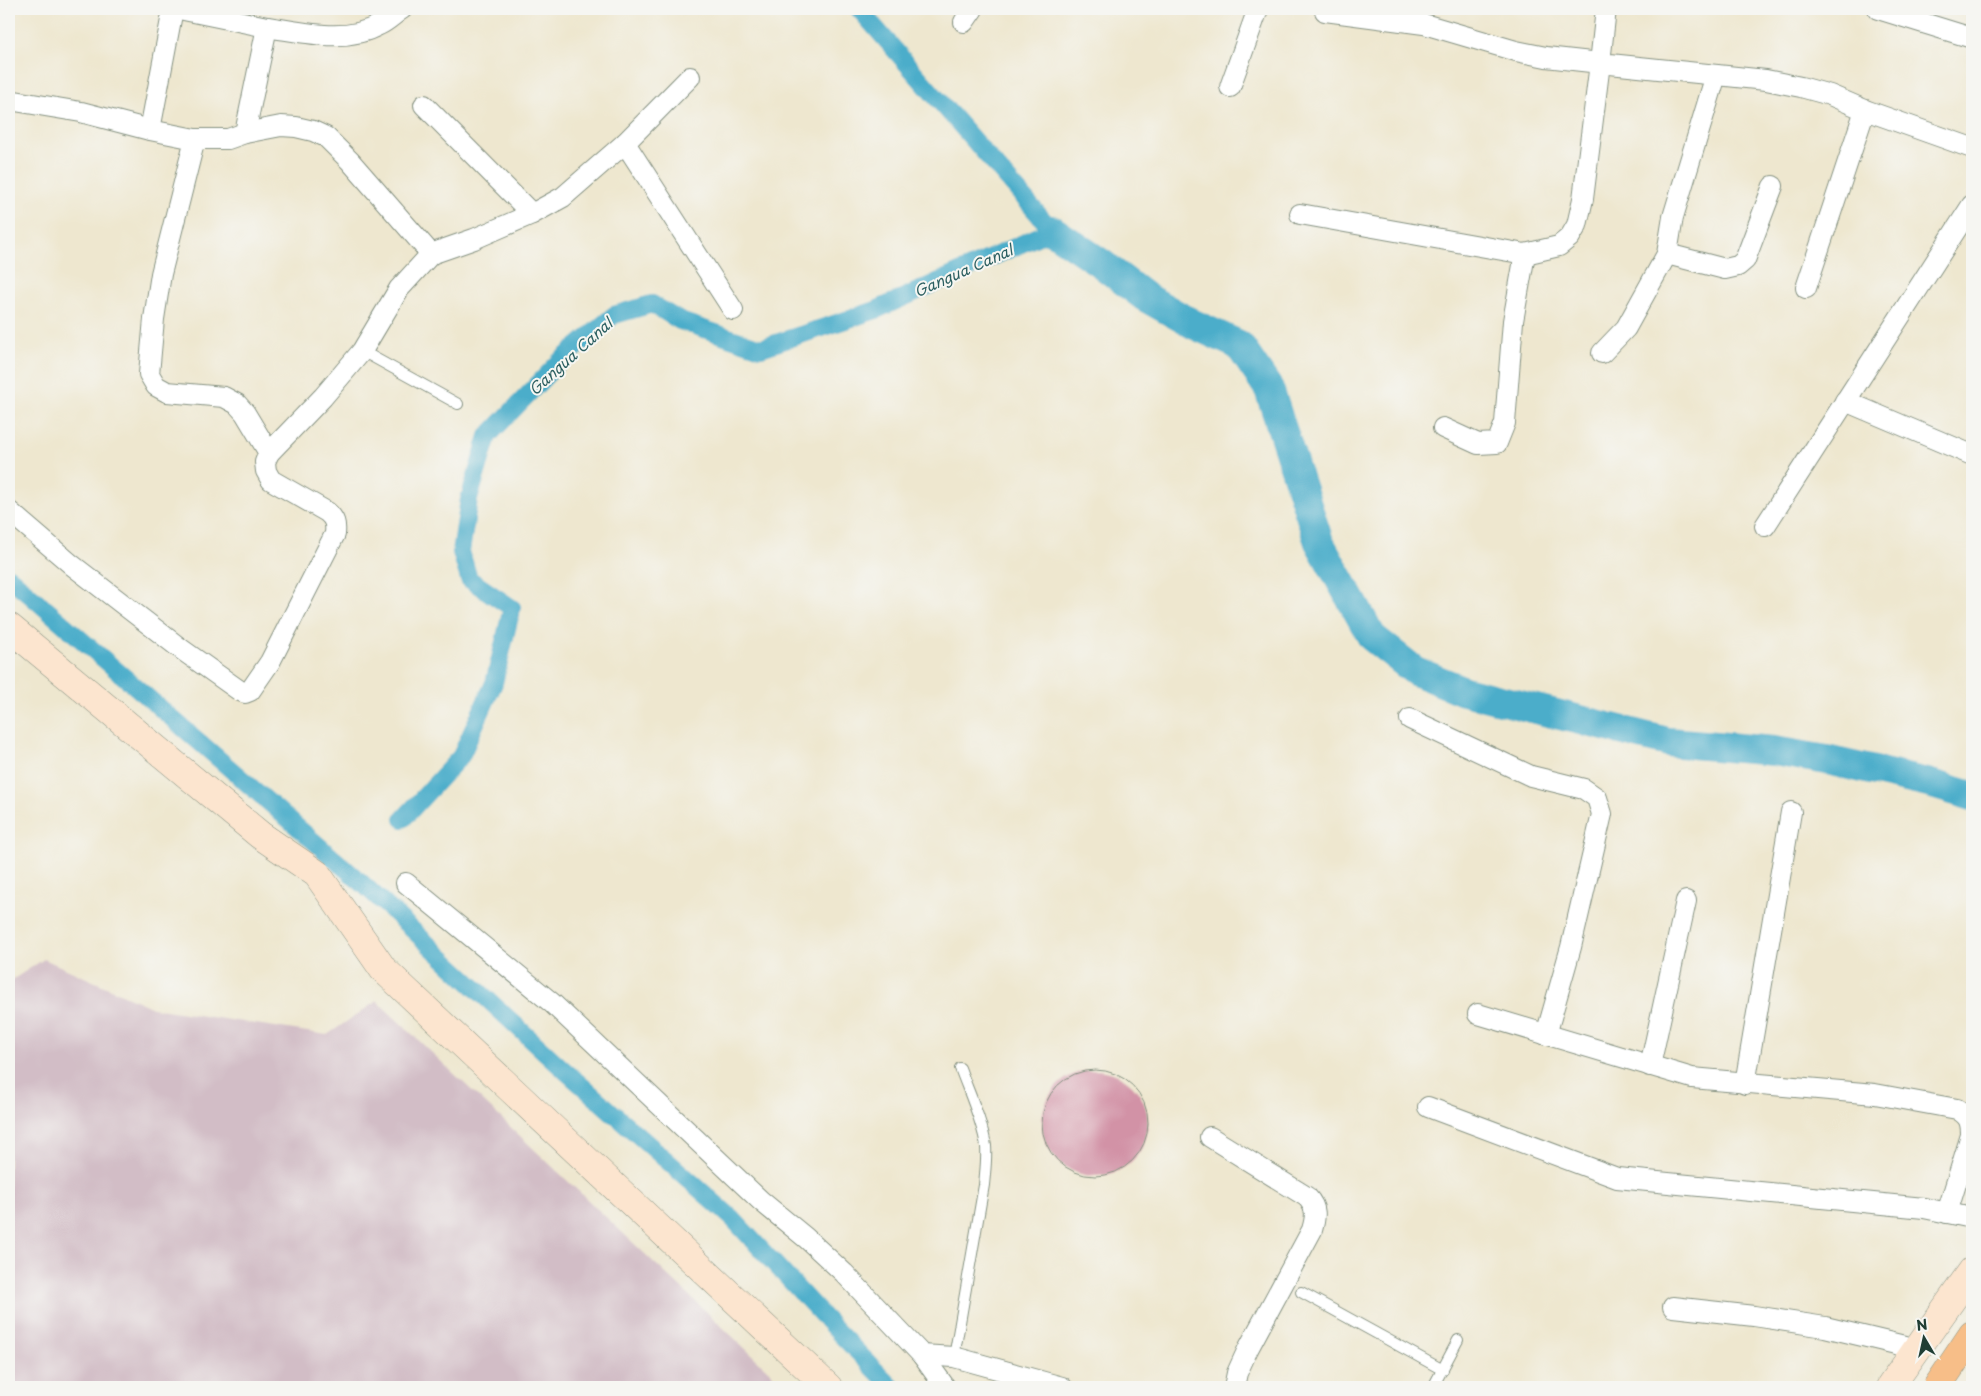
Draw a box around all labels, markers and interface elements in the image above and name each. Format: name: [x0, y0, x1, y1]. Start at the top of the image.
water label: Gangua Canal: [910, 237, 1019, 302]
water label: Gangua Canal: [523, 310, 619, 400]
text: N: [1915, 1313, 1929, 1336]
north arrow: [1898, 1314, 1948, 1364]

